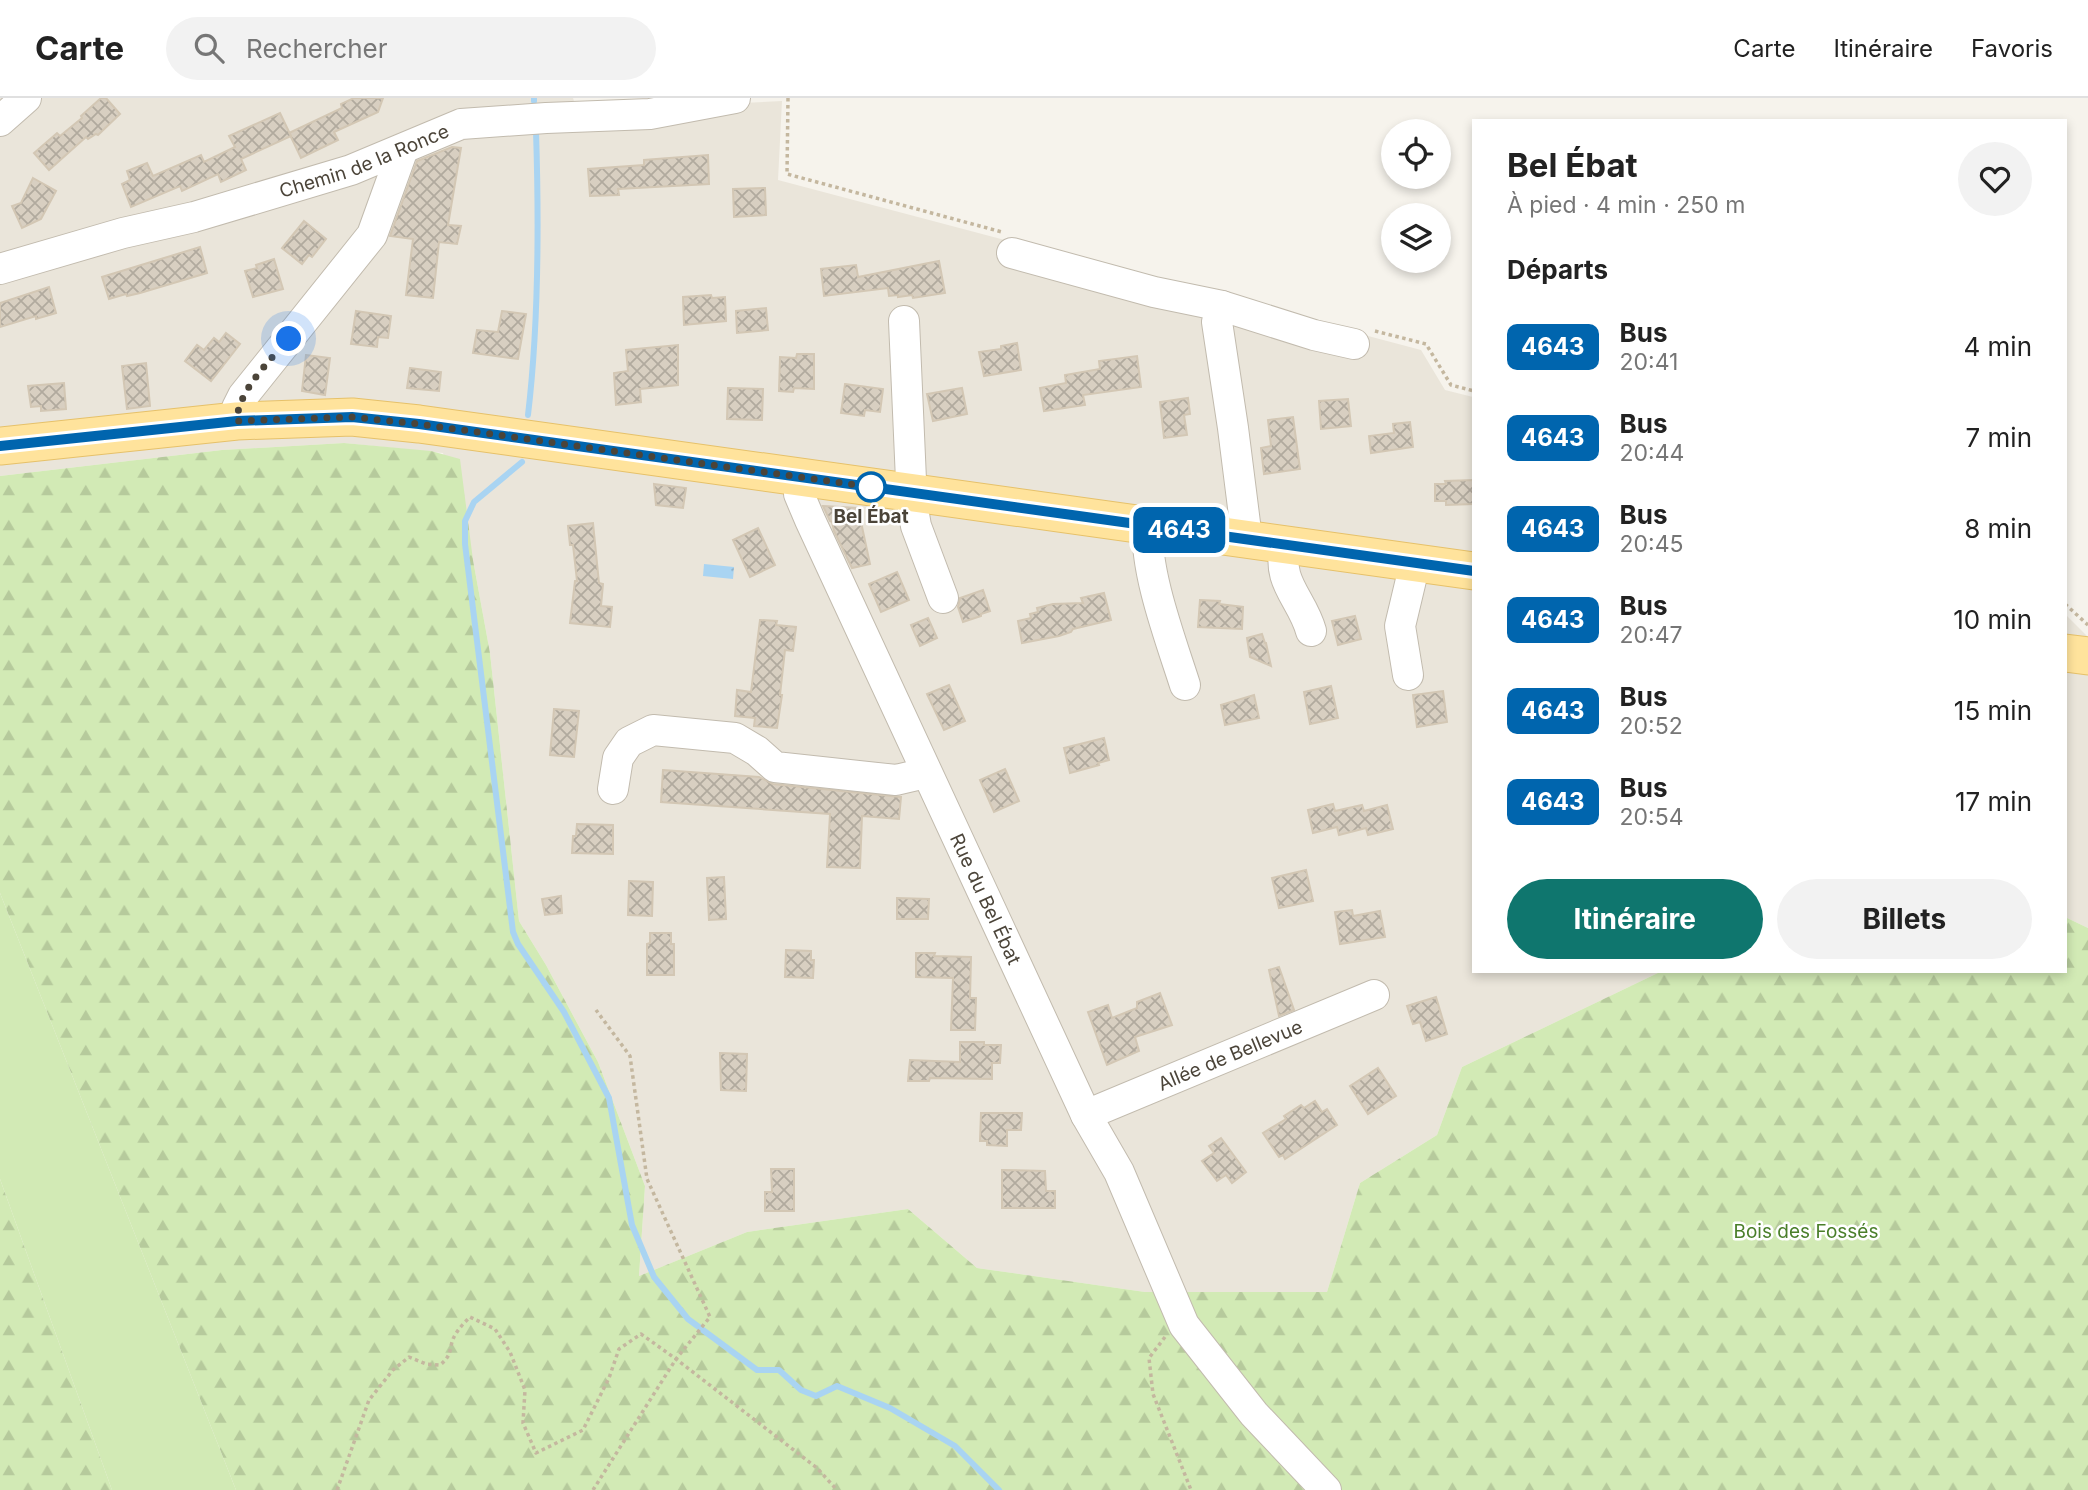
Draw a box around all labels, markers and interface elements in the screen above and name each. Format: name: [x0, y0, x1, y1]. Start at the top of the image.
search box: [166, 17, 656, 80]
text: Carte: [35, 28, 124, 68]
icon: search: [190, 29, 228, 67]
text: Rechercher: [246, 33, 388, 64]
text: Carte: [1733, 34, 1795, 63]
text: Itinéraire: [1833, 34, 1933, 63]
text: Favoris: [1971, 34, 2053, 63]
street label: Chemin de la Ronce: [277, 119, 452, 203]
map controls: [1381, 119, 1451, 273]
button: locate: [1381, 119, 1451, 189]
button: heart: [1958, 142, 2032, 216]
text: Bel Ébat: [1507, 145, 1638, 185]
text: À pied · 4 min · 250 m: [1507, 191, 1745, 219]
button: layers: [1381, 203, 1451, 273]
text: Départs: [1507, 254, 1608, 285]
text: Bus: [1620, 317, 1668, 348]
your location: [271, 321, 306, 356]
text: 4 min: [1963, 331, 2032, 362]
text: 4643: [1521, 332, 1585, 361]
text: 20:41: [1620, 348, 1678, 376]
text: Bus: [1620, 408, 1668, 439]
text: 7 min: [1966, 422, 2032, 453]
text: 4643: [1521, 423, 1585, 452]
text: 20:44: [1620, 439, 1684, 467]
marker: Bel Ébat: [856, 472, 886, 502]
text: Bus: [1620, 499, 1668, 530]
place label: Bel Ébat: [833, 505, 909, 528]
line badge: 4643: [1130, 507, 1228, 553]
text: 8 min: [1964, 513, 2032, 544]
text: 4643: [1521, 514, 1585, 543]
text: 4643: [1147, 515, 1211, 544]
text: 20:45: [1620, 530, 1684, 558]
text: Bus: [1620, 590, 1668, 621]
text: 10 min: [1953, 604, 2032, 635]
text: 4643: [1521, 605, 1585, 634]
text: 20:47: [1620, 621, 1683, 649]
text: Bus: [1620, 681, 1668, 712]
text: 15 min: [1954, 695, 2032, 726]
text: 4643: [1521, 696, 1585, 725]
text: 20:52: [1620, 712, 1683, 740]
text: Bus: [1620, 772, 1668, 803]
text: 17 min: [1955, 786, 2032, 817]
text: 4643: [1521, 787, 1585, 816]
text: 20:54: [1620, 803, 1684, 831]
street label: Rue du Bel Ébat: [945, 830, 1026, 968]
button: Itinéraire: [1507, 879, 1763, 959]
button: Billets: [1777, 879, 2032, 959]
street label: Allée de Bellevue: [1155, 1015, 1306, 1096]
park label: Bois des Fossés: [1734, 1220, 1878, 1243]

